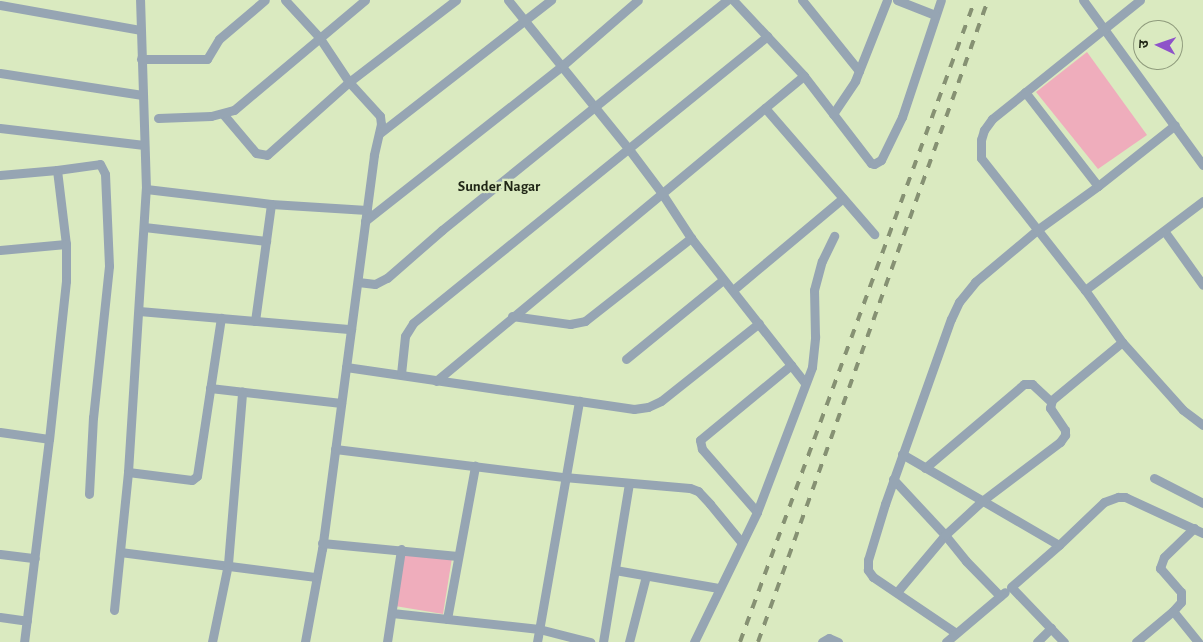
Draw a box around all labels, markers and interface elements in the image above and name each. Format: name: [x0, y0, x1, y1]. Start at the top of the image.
north arrow: [1133, 20, 1183, 70]
text: उ: [1137, 40, 1151, 49]
district label: Sunder Nagar: [458, 178, 540, 196]

